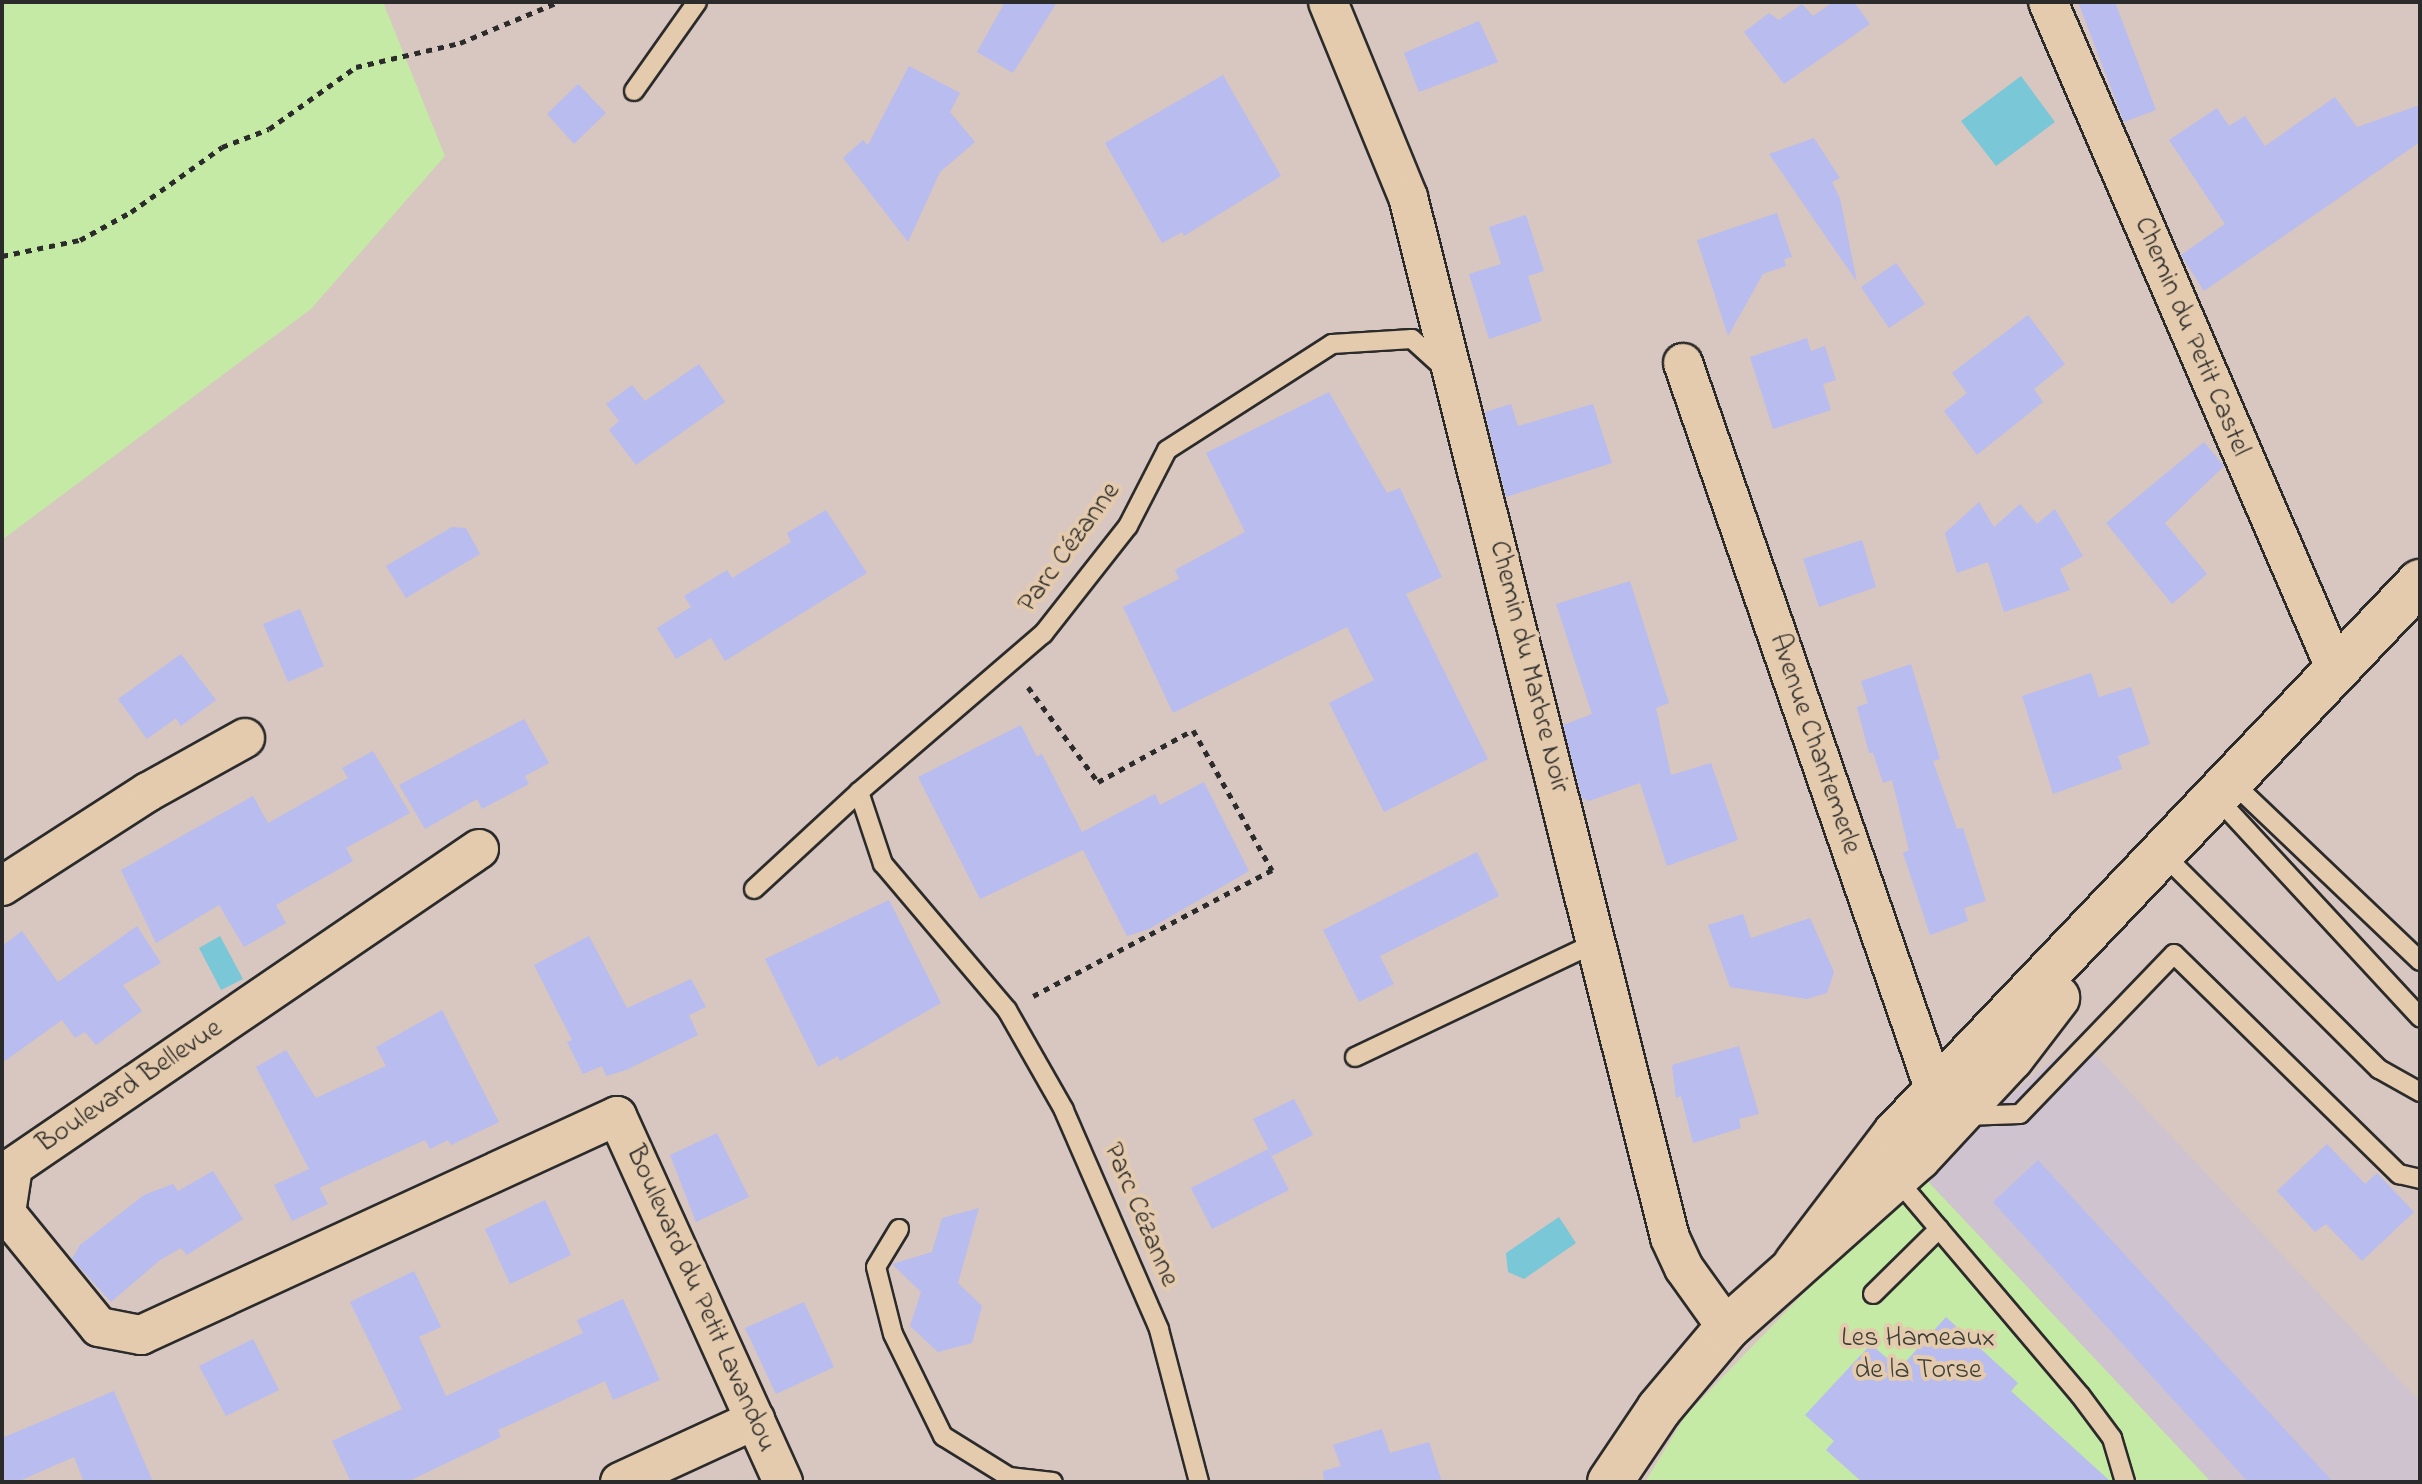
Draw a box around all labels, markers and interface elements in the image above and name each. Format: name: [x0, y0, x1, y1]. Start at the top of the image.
street label: Chemin du Petit Castel: [2125, 212, 2257, 462]
street label: Parc Cézanne: [1012, 476, 1128, 620]
street label: Chemin du Marbre Noir: [1480, 538, 1576, 796]
street label: Avenue Chantemerle: [1761, 630, 1867, 858]
street label: Boulevard Bellevue: [31, 1013, 229, 1161]
street label: Parc Cézanne: [1095, 1138, 1185, 1292]
street label: Boulevard du Petit Lavandou: [617, 1141, 783, 1457]
park label: Les Hameaux de la Torse: [1841, 1322, 1995, 1388]

